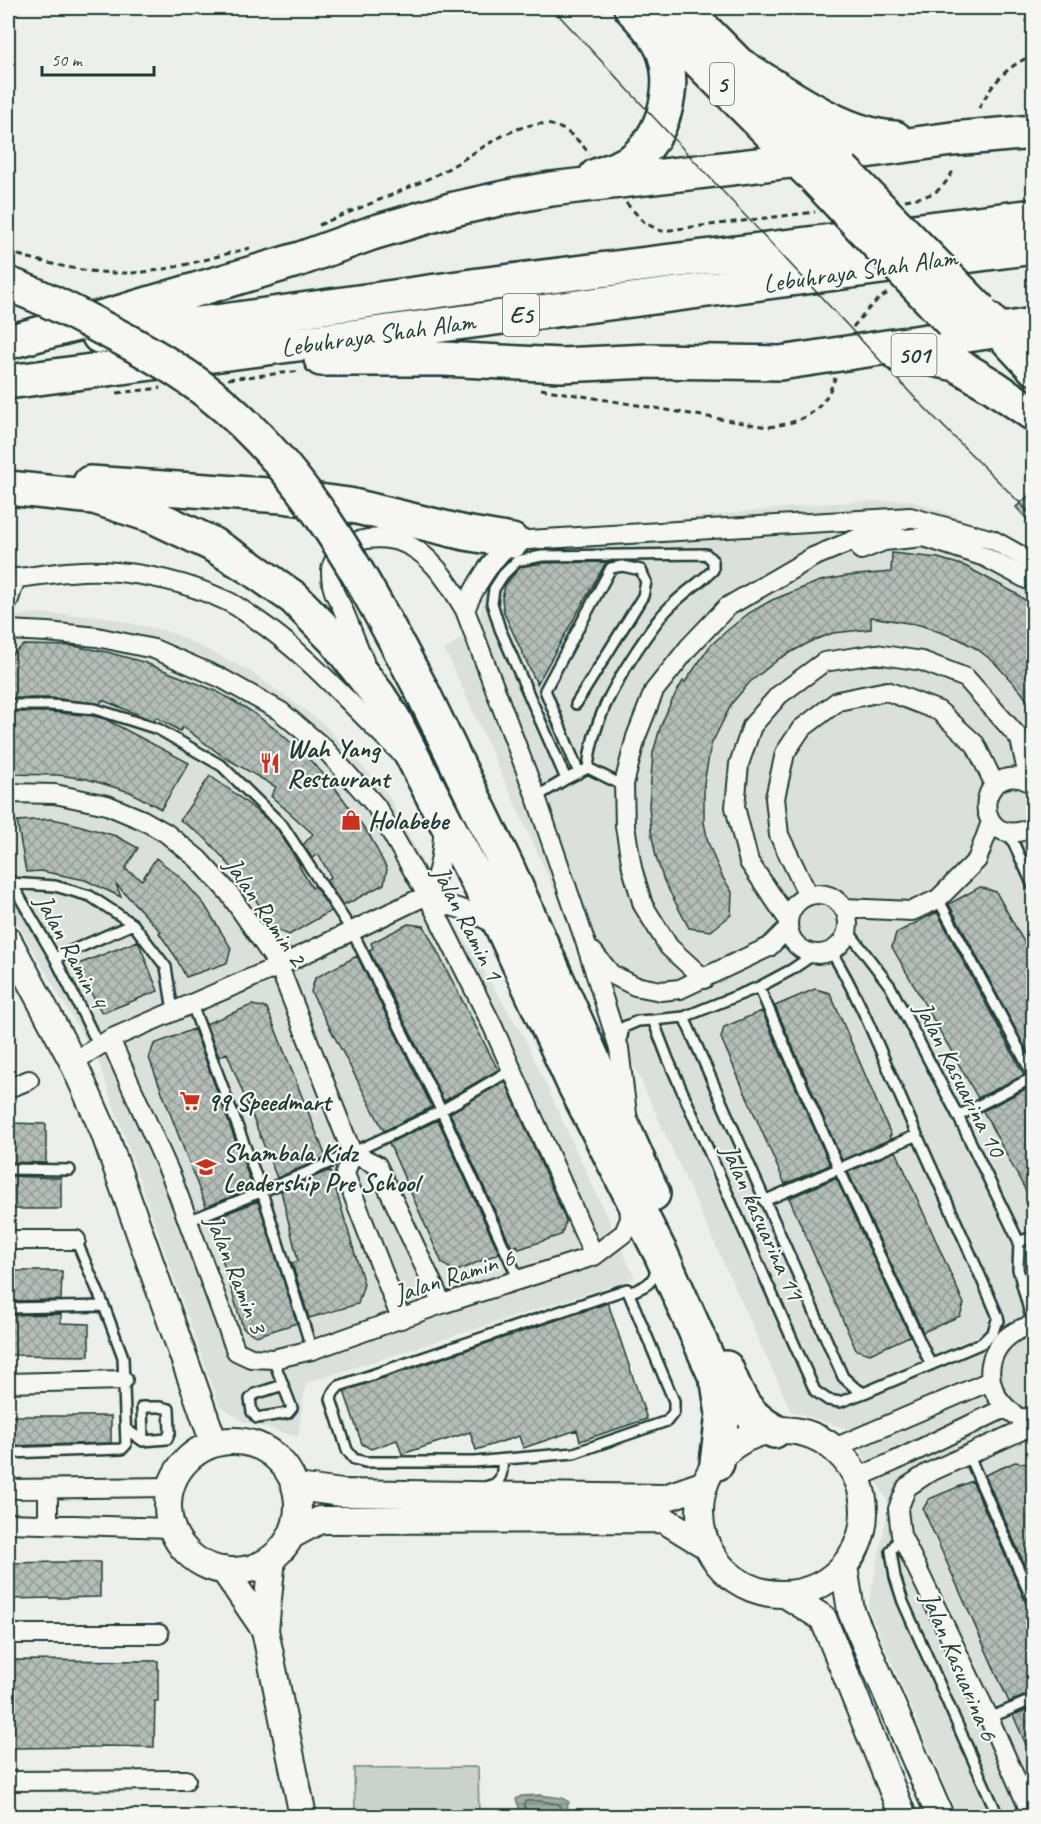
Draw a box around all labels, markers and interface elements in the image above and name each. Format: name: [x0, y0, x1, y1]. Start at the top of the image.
scale bar: [42, 39, 154, 77]
text: 50 m: [51, 49, 84, 71]
road number: 5: [710, 63, 734, 105]
street label: Lebuhraya Shah Alam: [761, 240, 961, 300]
road number: E5: [503, 294, 539, 336]
street label: Lebuhraya Shah Alam: [279, 304, 479, 364]
road number: 501: [892, 334, 936, 376]
place label: Wah Yang Restaurant: [287, 732, 392, 795]
restaurant icon: Wah Yang Restaurant: [258, 751, 282, 775]
place label: Holabebe: [368, 804, 450, 837]
shop icon: Holabebe: [339, 808, 363, 832]
street label: Jalan Ramin 2: [216, 849, 315, 974]
street label: Jalan Ramin 1: [424, 858, 511, 987]
street label: Jalan Ramin 4: [27, 887, 116, 1016]
street label: Jalan Kasuarina 10: [906, 994, 1015, 1165]
place label: 99 Speedmart: [207, 1085, 334, 1118]
supermarket icon: 99 Speedmart: [178, 1089, 202, 1113]
place label: Shambala Kidz Leadership Pre School: [223, 1136, 424, 1199]
street label: Jalan kasuarina 11: [713, 1137, 812, 1307]
school or university icon: Shambala Kidz Leadership Pre School: [194, 1155, 218, 1179]
street label: Jalan Ramin 3: [197, 1208, 276, 1340]
street label: Jalan Ramin 6: [388, 1240, 520, 1311]
street label: Jalan Kasuarina 6: [913, 1585, 1006, 1747]

